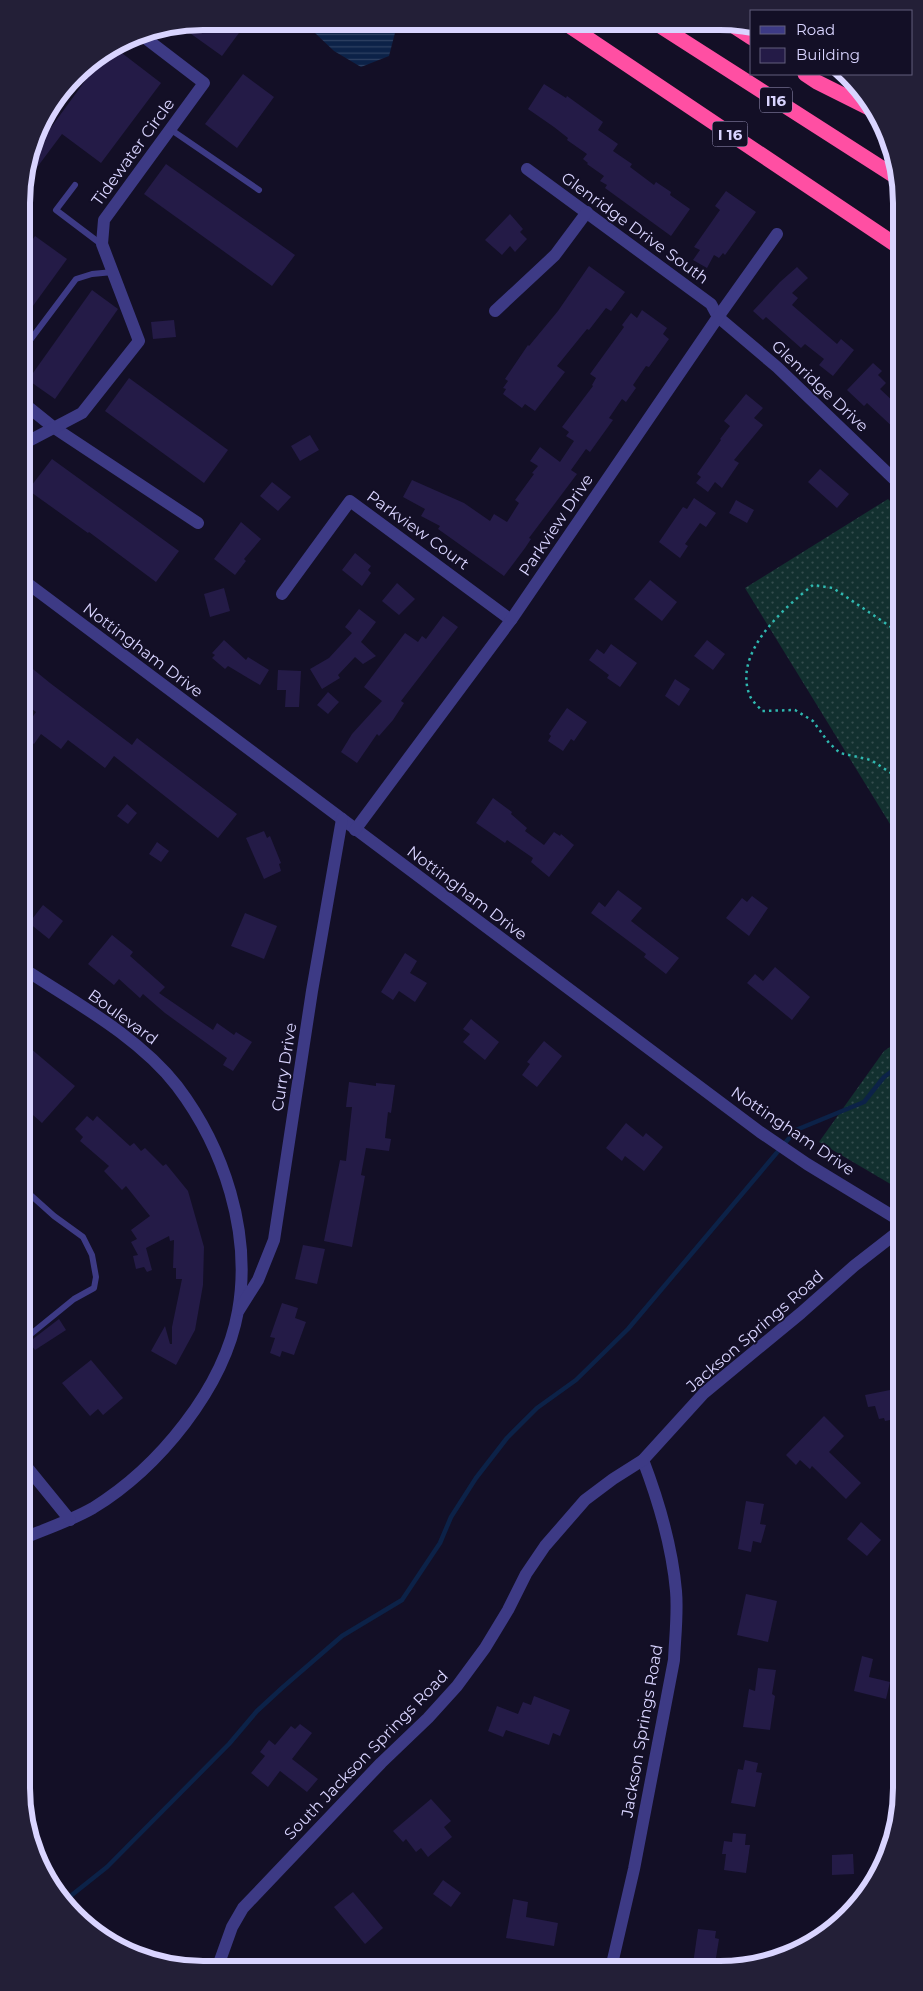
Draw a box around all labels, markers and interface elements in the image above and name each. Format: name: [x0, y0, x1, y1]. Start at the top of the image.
legend: [750, 10, 913, 75]
text: Road: [796, 20, 835, 39]
text: Building: [796, 45, 860, 64]
road number: I16: [760, 88, 792, 112]
street label: Tidewater Circle: [88, 95, 178, 209]
road number: I 16: [712, 122, 748, 146]
street label: Glenridge Drive South: [558, 168, 712, 288]
street label: Glenridge Drive: [768, 336, 872, 436]
street label: Parkview Drive: [515, 470, 597, 580]
street label: Parkview Court: [363, 487, 473, 574]
street label: Nottingham Drive: [79, 599, 207, 701]
street label: Nottingham Drive: [403, 842, 531, 944]
street label: Boulevard: [84, 985, 162, 1049]
street label: Curry Drive: [268, 1021, 300, 1113]
street label: Nottingham Drive: [727, 1083, 859, 1179]
street label: Jackson Springs Road: [682, 1266, 827, 1396]
street label: Jackson Springs Road: [617, 1643, 667, 1820]
street label: South Jackson Springs Road: [280, 1667, 452, 1843]

